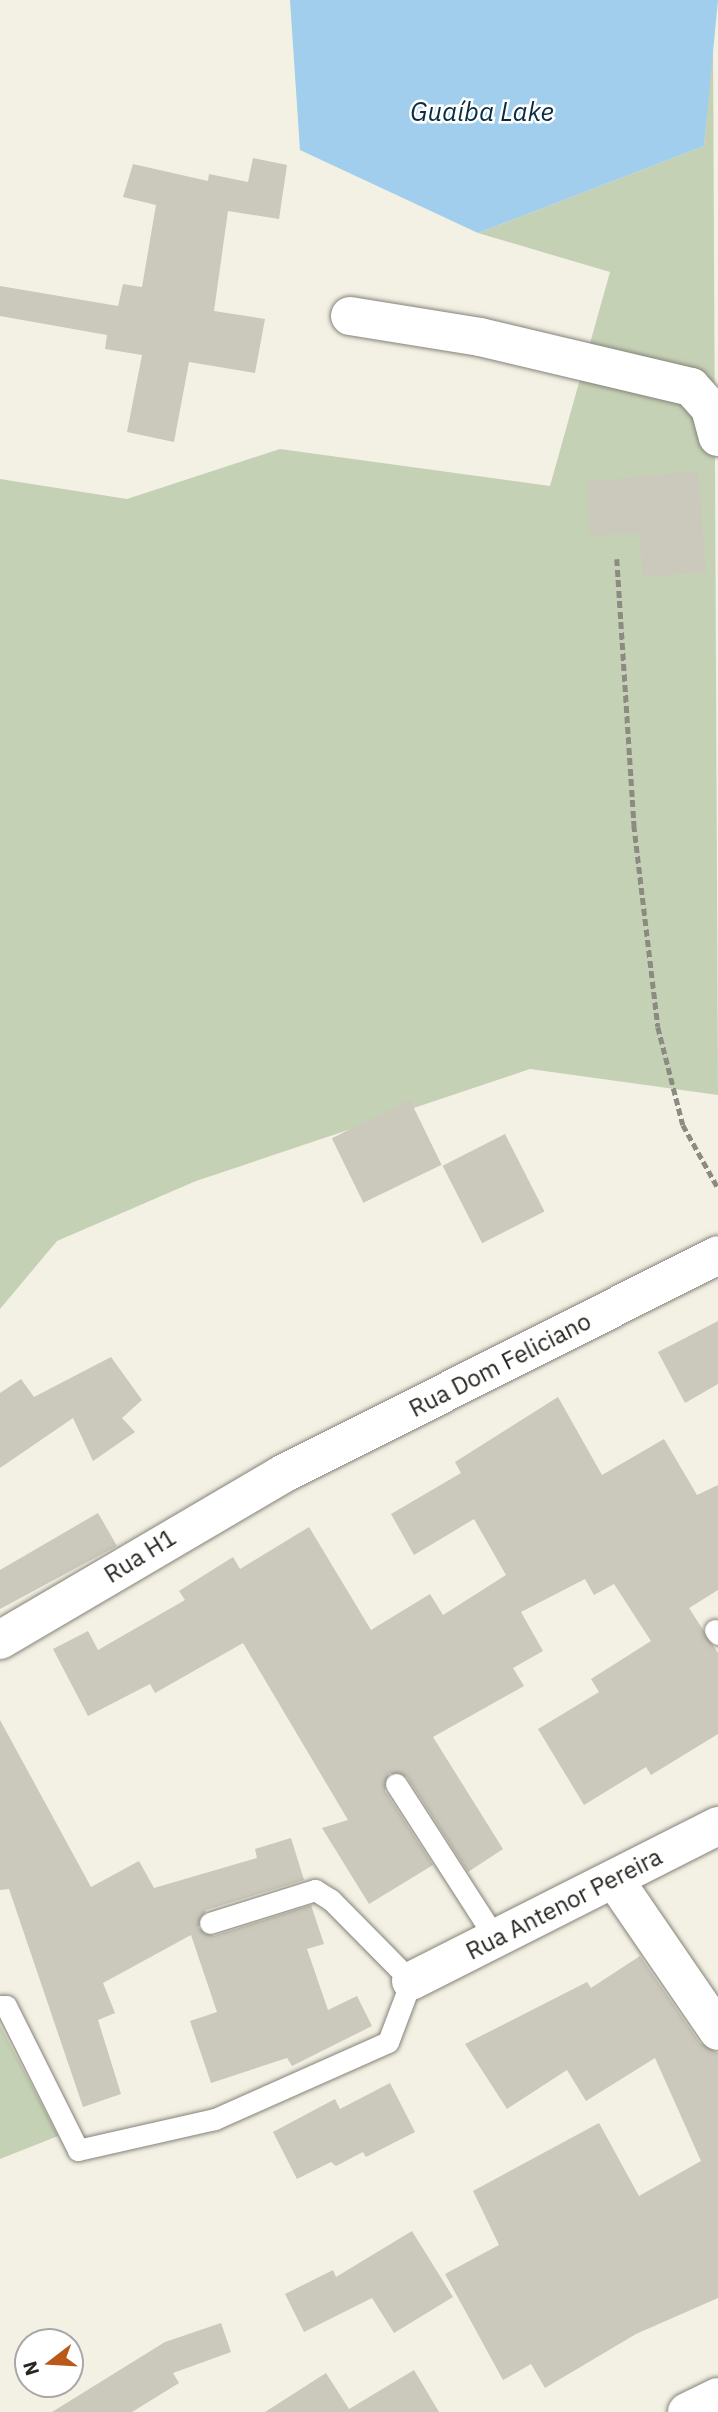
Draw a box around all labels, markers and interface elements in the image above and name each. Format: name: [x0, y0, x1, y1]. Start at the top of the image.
water label: Guaíba Lake: [410, 96, 554, 128]
street label: Rua Dom Feliciano: [404, 1307, 596, 1423]
street label: Rua H1: [99, 1523, 181, 1589]
street label: Rua Antenor Pereira: [461, 1842, 667, 1966]
north arrow: [14, 2328, 84, 2398]
text: N: [17, 2358, 44, 2379]

